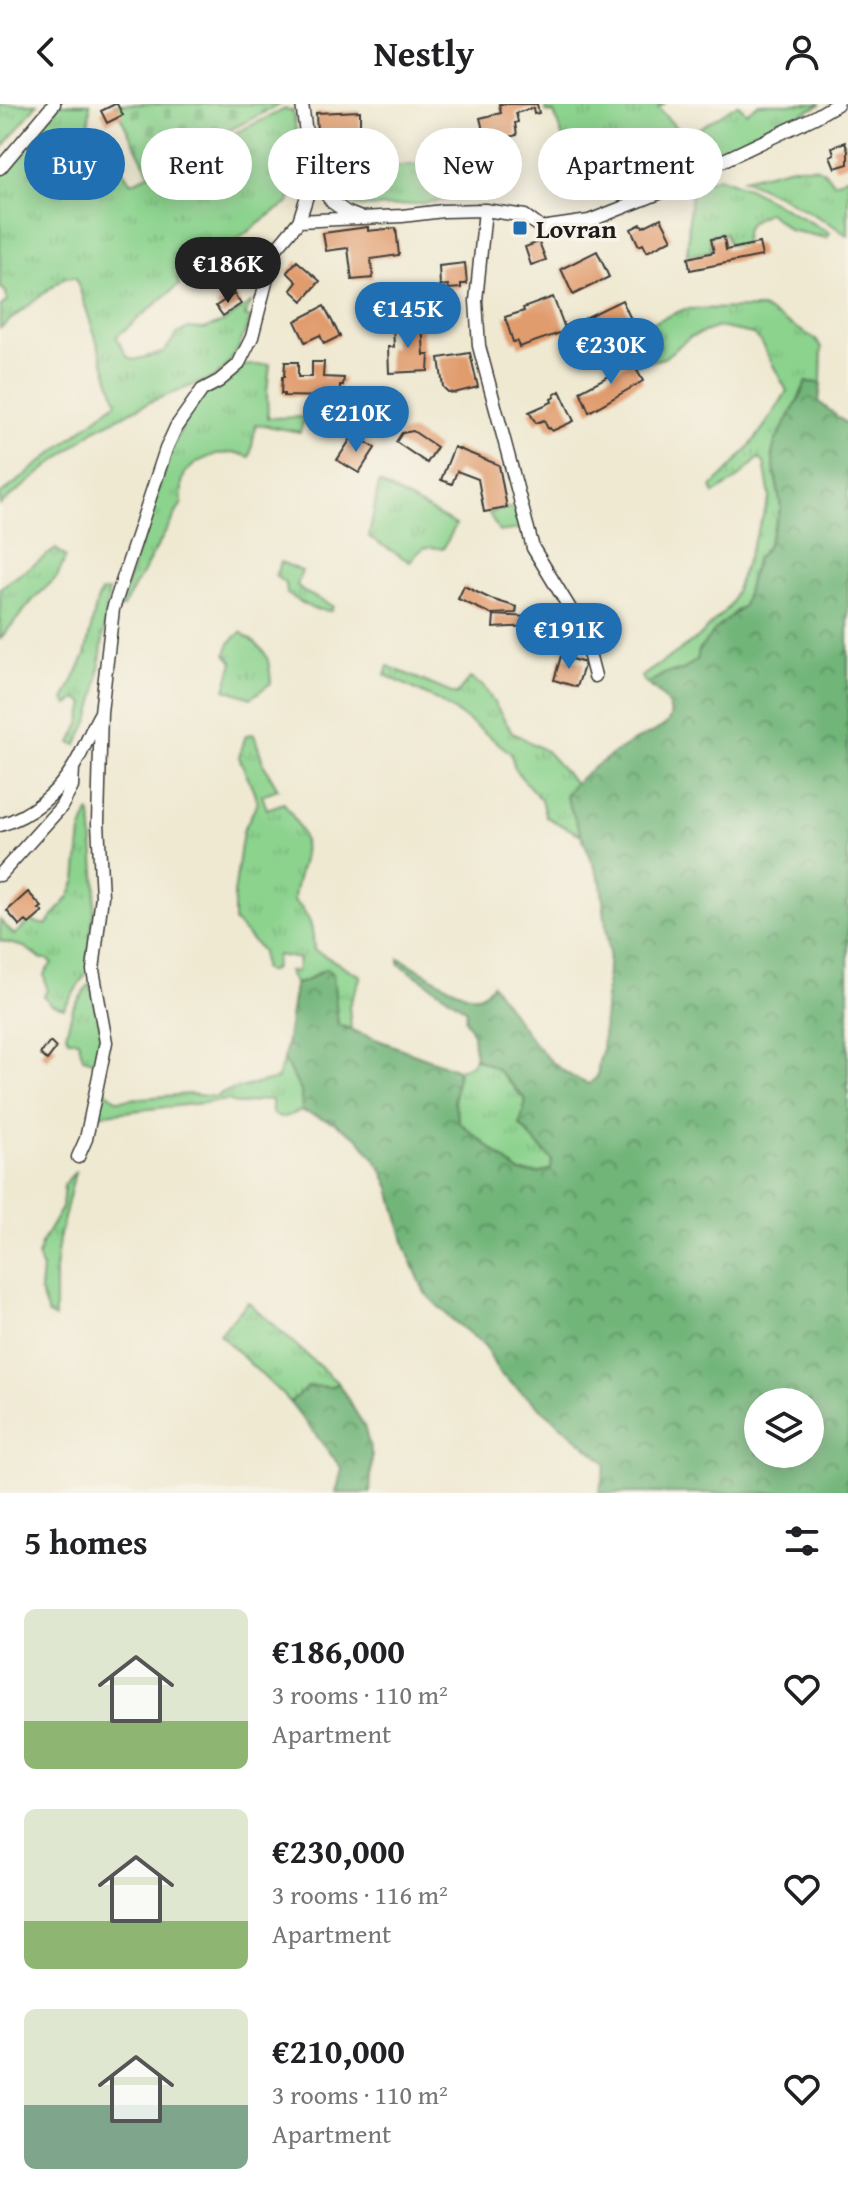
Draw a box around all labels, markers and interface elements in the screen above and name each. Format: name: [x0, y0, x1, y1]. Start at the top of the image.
text: Nestly: [374, 26, 474, 79]
icon: back: [24, 30, 68, 74]
icon: person: [780, 30, 824, 74]
chip: Buy: [24, 128, 125, 200]
chip: Rent: [141, 128, 252, 200]
chip: Filters: [268, 128, 399, 200]
chip: New: [415, 128, 522, 200]
chip: Apartment: [538, 128, 723, 200]
place label: Lovran: [536, 209, 617, 248]
marker: Lovran: [511, 219, 529, 237]
pin: €186K: [172, 237, 284, 305]
text: €186K: [193, 243, 263, 282]
pin: €145K: [352, 282, 464, 350]
text: €145K: [373, 288, 443, 327]
pin: €230K: [555, 318, 667, 386]
text: €230K: [576, 324, 646, 363]
pin: €210K: [300, 386, 412, 454]
text: €210K: [321, 392, 391, 431]
pin: €191K: [513, 603, 625, 671]
text: €191K: [534, 609, 604, 648]
map controls: [744, 1388, 824, 1468]
button: layers: [744, 1388, 824, 1468]
text: 5 homes: [24, 1517, 148, 1566]
icon: filters: [780, 1519, 824, 1563]
text: €186,000: [272, 1626, 405, 1675]
icon: home: [88, 1641, 184, 1737]
icon: heart: [780, 1667, 824, 1711]
text: 3 rooms · 110 m²: [272, 1675, 448, 1714]
text: Apartment: [272, 1714, 391, 1753]
text: €230,000: [272, 1826, 405, 1875]
icon: home: [88, 1841, 184, 1937]
icon: heart: [780, 1867, 824, 1911]
text: 3 rooms · 116 m²: [272, 1875, 448, 1914]
text: Apartment: [272, 1914, 391, 1953]
text: €210,000: [272, 2026, 405, 2075]
icon: home: [88, 2041, 184, 2137]
icon: heart: [780, 2067, 824, 2111]
text: 3 rooms · 110 m²: [272, 2075, 448, 2114]
text: Apartment: [272, 2114, 391, 2153]

